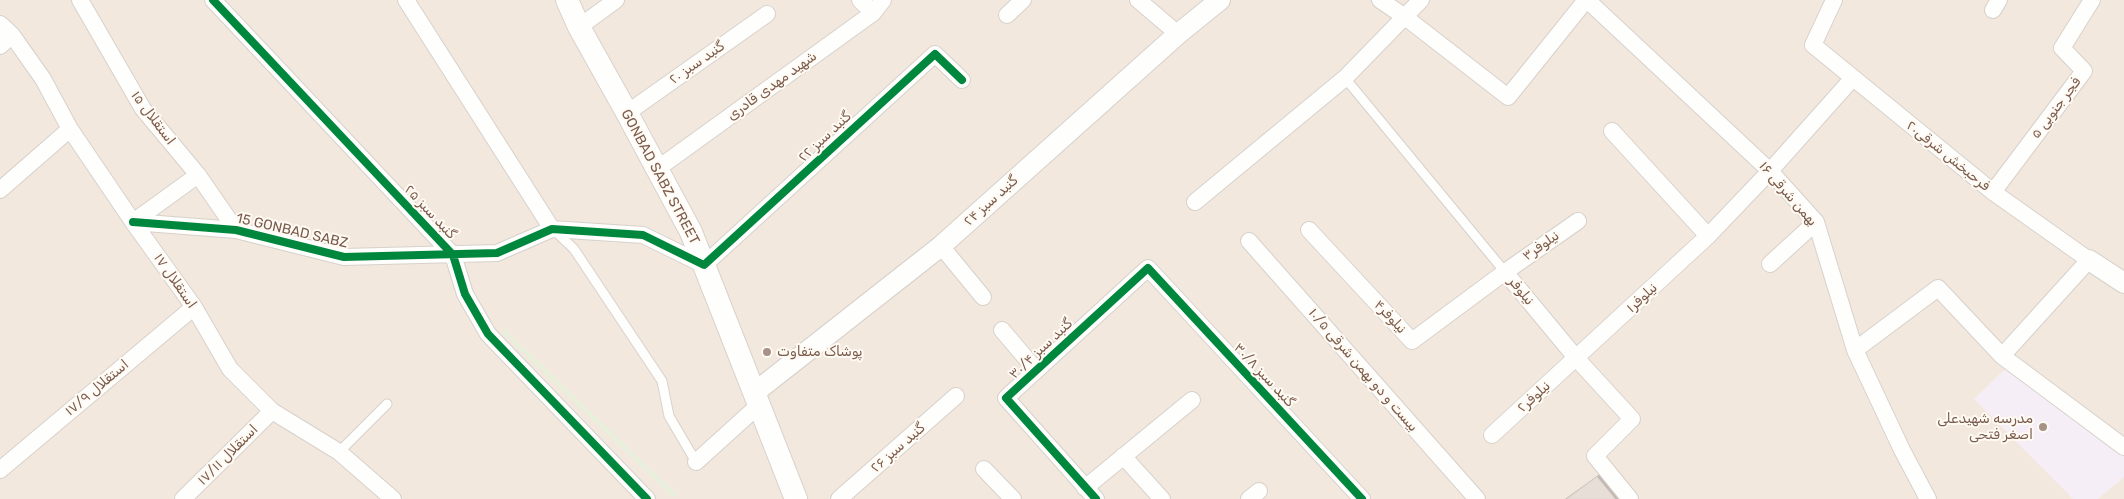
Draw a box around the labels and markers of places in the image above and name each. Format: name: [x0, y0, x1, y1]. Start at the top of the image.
place label: پوشاک متفاوت: [777, 344, 863, 360]
marker: پوشاک متفاوت: [761, 346, 773, 358]
place label: مدرسه شهیدعلی اصغر فتحی: [1937, 411, 2033, 444]
marker: مدرسه شهیدعلی اصغر فتحی: [2037, 421, 2049, 433]

